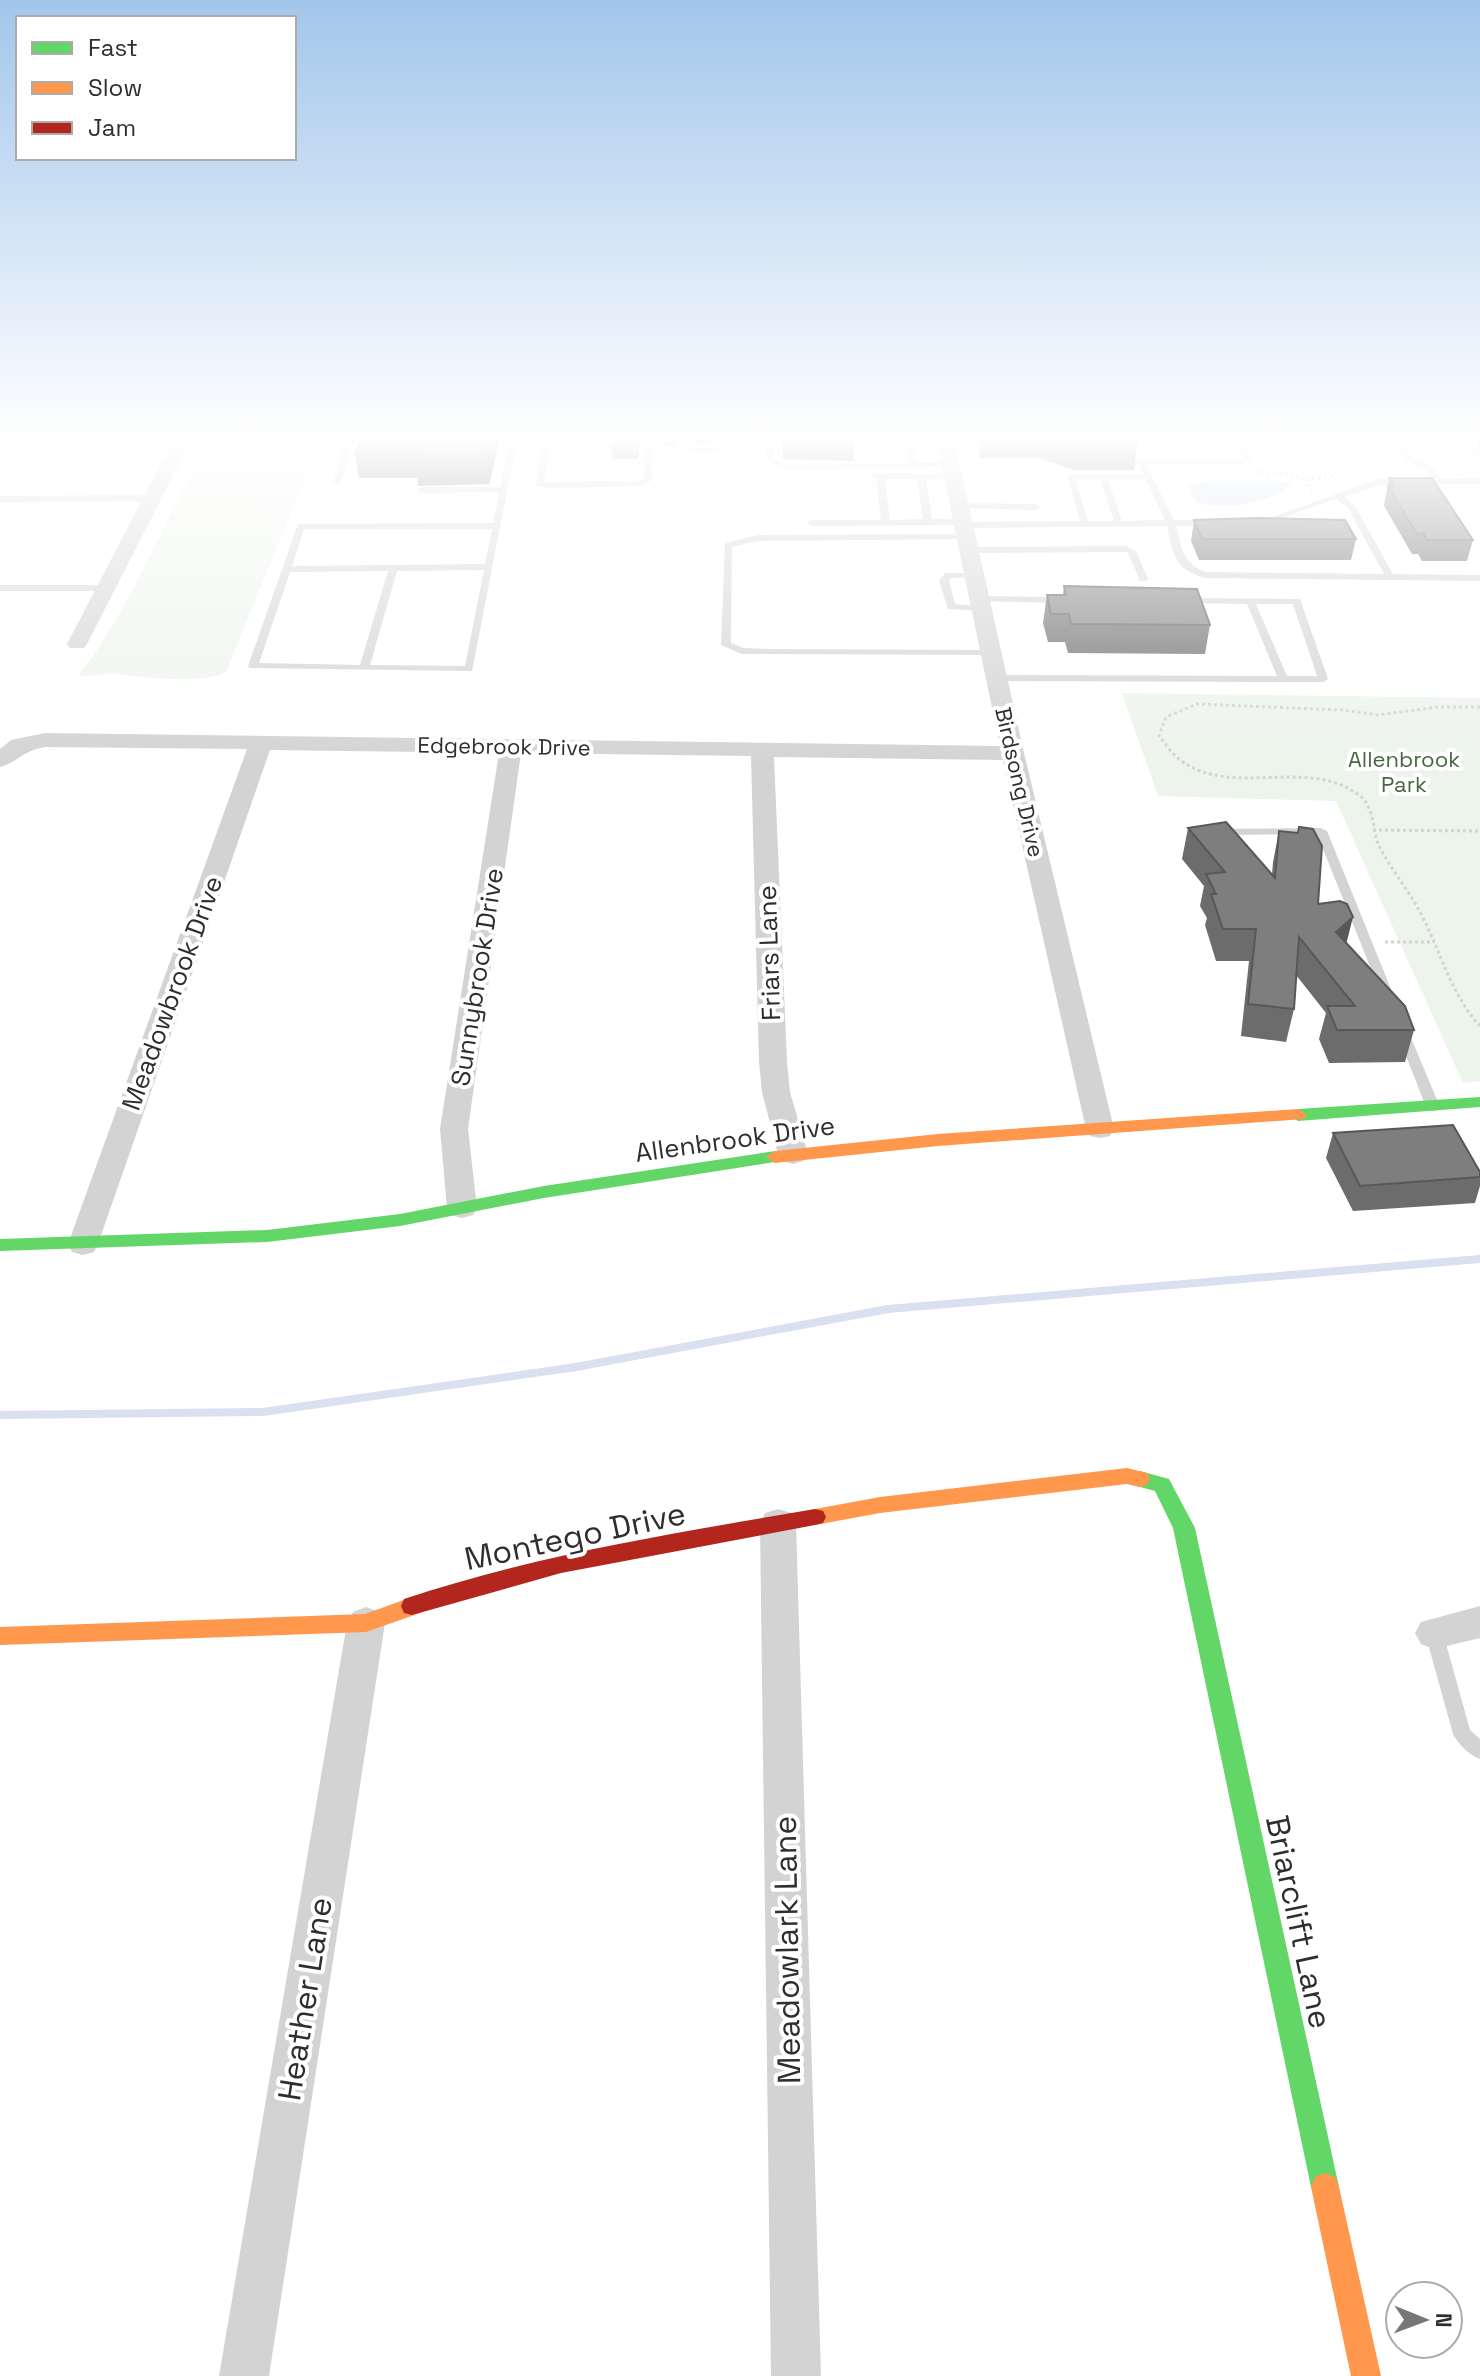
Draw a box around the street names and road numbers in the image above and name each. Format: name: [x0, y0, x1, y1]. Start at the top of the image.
street label: Birdsong Drive: [989, 704, 1051, 860]
street label: Edgebrook Drive: [417, 730, 591, 762]
street label: Sunnybrook Drive: [443, 865, 511, 1089]
street label: Meadowbrook Drive: [114, 871, 230, 1115]
street label: Friars Lane: [750, 885, 788, 1021]
street label: Allenbrook Drive: [633, 1108, 837, 1170]
street label: Montego Drive: [461, 1493, 689, 1579]
street label: Briarclift Lane: [1257, 1812, 1341, 2032]
street label: Meadowlark Lane: [765, 1815, 809, 2085]
street label: Heather Lane: [269, 1894, 341, 2104]

